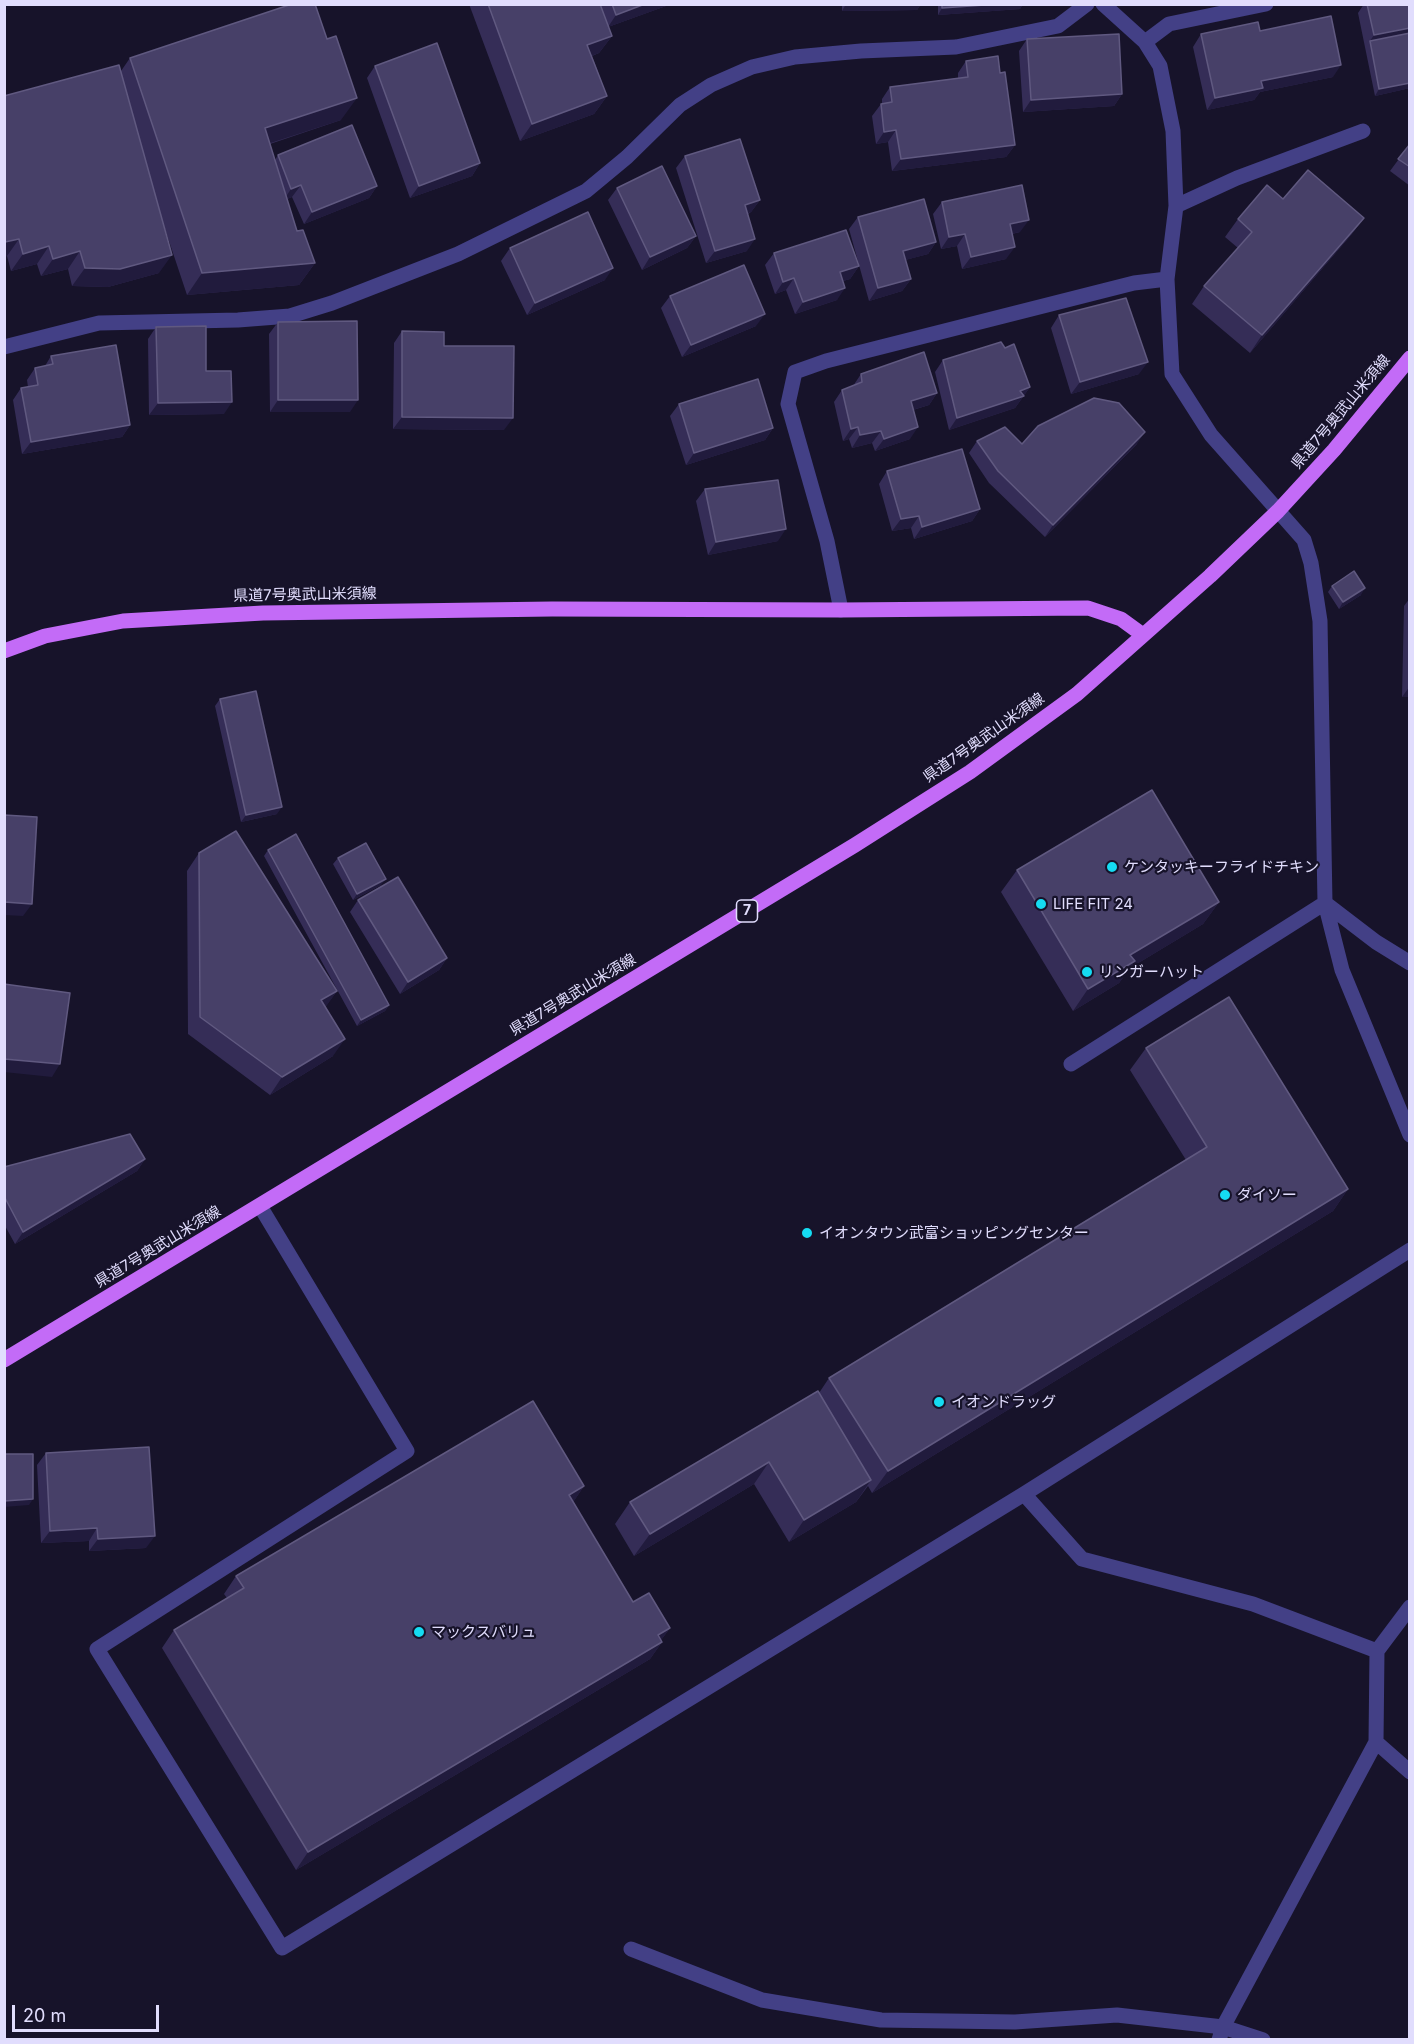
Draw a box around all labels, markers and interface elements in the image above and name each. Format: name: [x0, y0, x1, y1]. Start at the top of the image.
street label: 県道7号奥武山米須線: [1288, 351, 1394, 473]
street label: 県道7号奥武山米須線: [233, 585, 377, 605]
street label: 県道7号奥武山米須線: [920, 689, 1048, 787]
place label: ケンタッキーフライドチキン: [1124, 858, 1319, 876]
marker: ケンタッキーフライドチキン: [1105, 860, 1119, 874]
place label: LIFE FIT 24: [1053, 895, 1133, 913]
marker: LIFE FIT 24: [1034, 897, 1048, 911]
road number: 7: [736, 900, 758, 922]
street label: 県道7号奥武山米須線: [507, 950, 639, 1040]
place label: リンガーハット: [1099, 963, 1204, 981]
marker: リンガーハット: [1080, 965, 1094, 979]
place label: ダイソー: [1237, 1186, 1297, 1204]
marker: ダイソー: [1218, 1188, 1232, 1202]
street label: 県道7号奥武山米須線: [92, 1202, 224, 1292]
place label: イオンタウン武富ショッピングセンター: [819, 1224, 1089, 1242]
marker: イオンタウン武富ショッピングセンター: [800, 1226, 814, 1240]
place label: イオンドラッグ: [951, 1393, 1056, 1411]
marker: イオンドラッグ: [932, 1395, 946, 1409]
place label: マックスバリュ: [431, 1623, 536, 1641]
marker: マックスバリュ: [412, 1625, 426, 1639]
scale bar: [15, 1993, 162, 2031]
text: 20 m: [23, 2005, 66, 2026]

